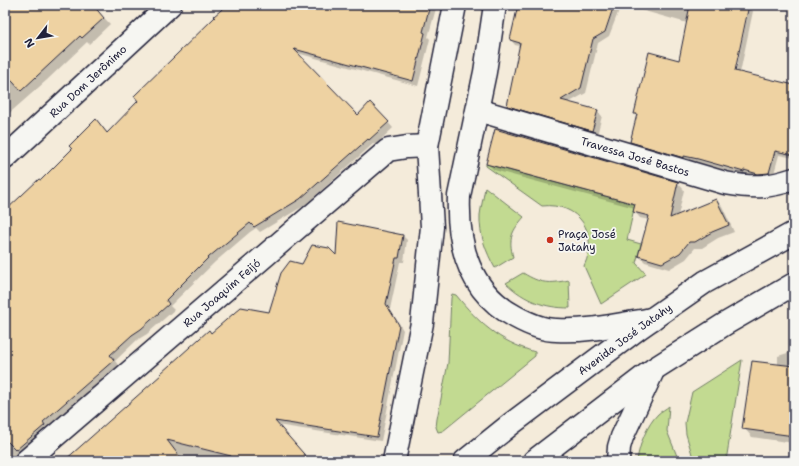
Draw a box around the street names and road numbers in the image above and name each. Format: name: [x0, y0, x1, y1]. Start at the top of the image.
street label: Rua Dom Jerônimo: [46, 42, 130, 121]
street label: Travessa José Bastos: [579, 134, 691, 180]
street label: Rua Joaquim Feijó: [180, 256, 264, 331]
street label: Avenida José Jatahy: [575, 300, 675, 379]

